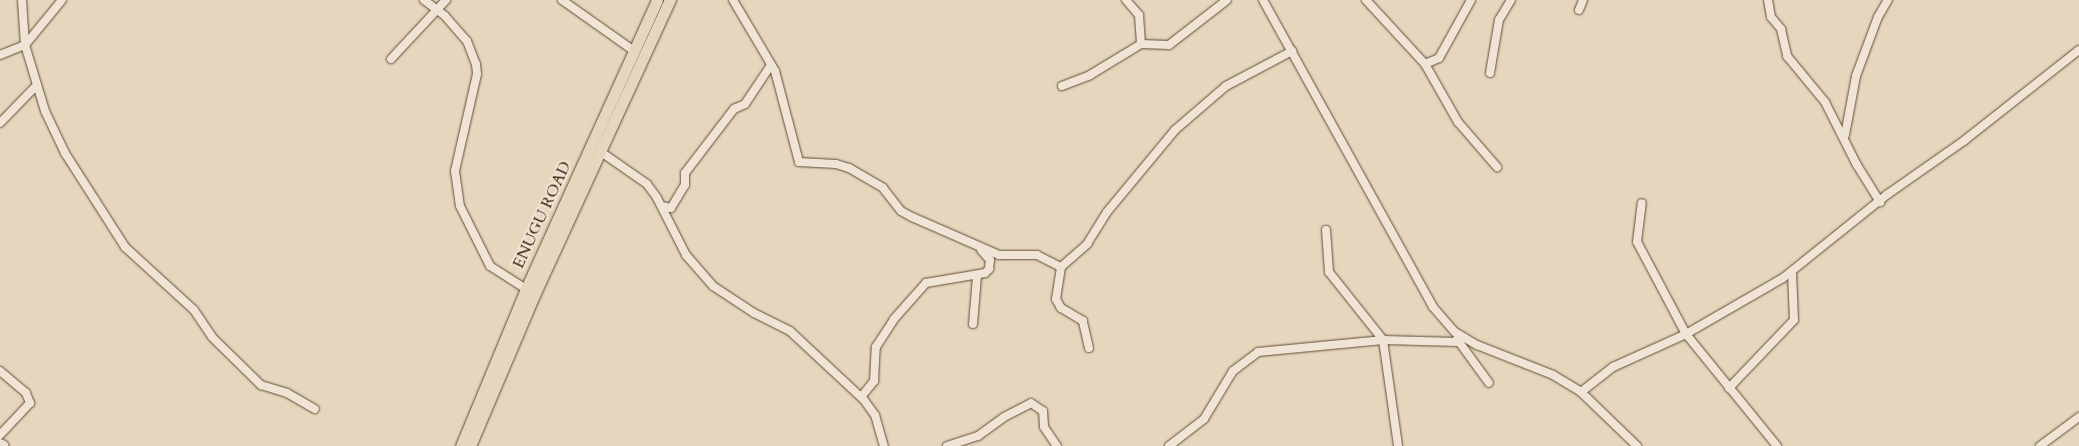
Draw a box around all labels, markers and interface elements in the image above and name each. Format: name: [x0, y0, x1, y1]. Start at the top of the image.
street label: ENUGU ROAD: [509, 158, 575, 272]

